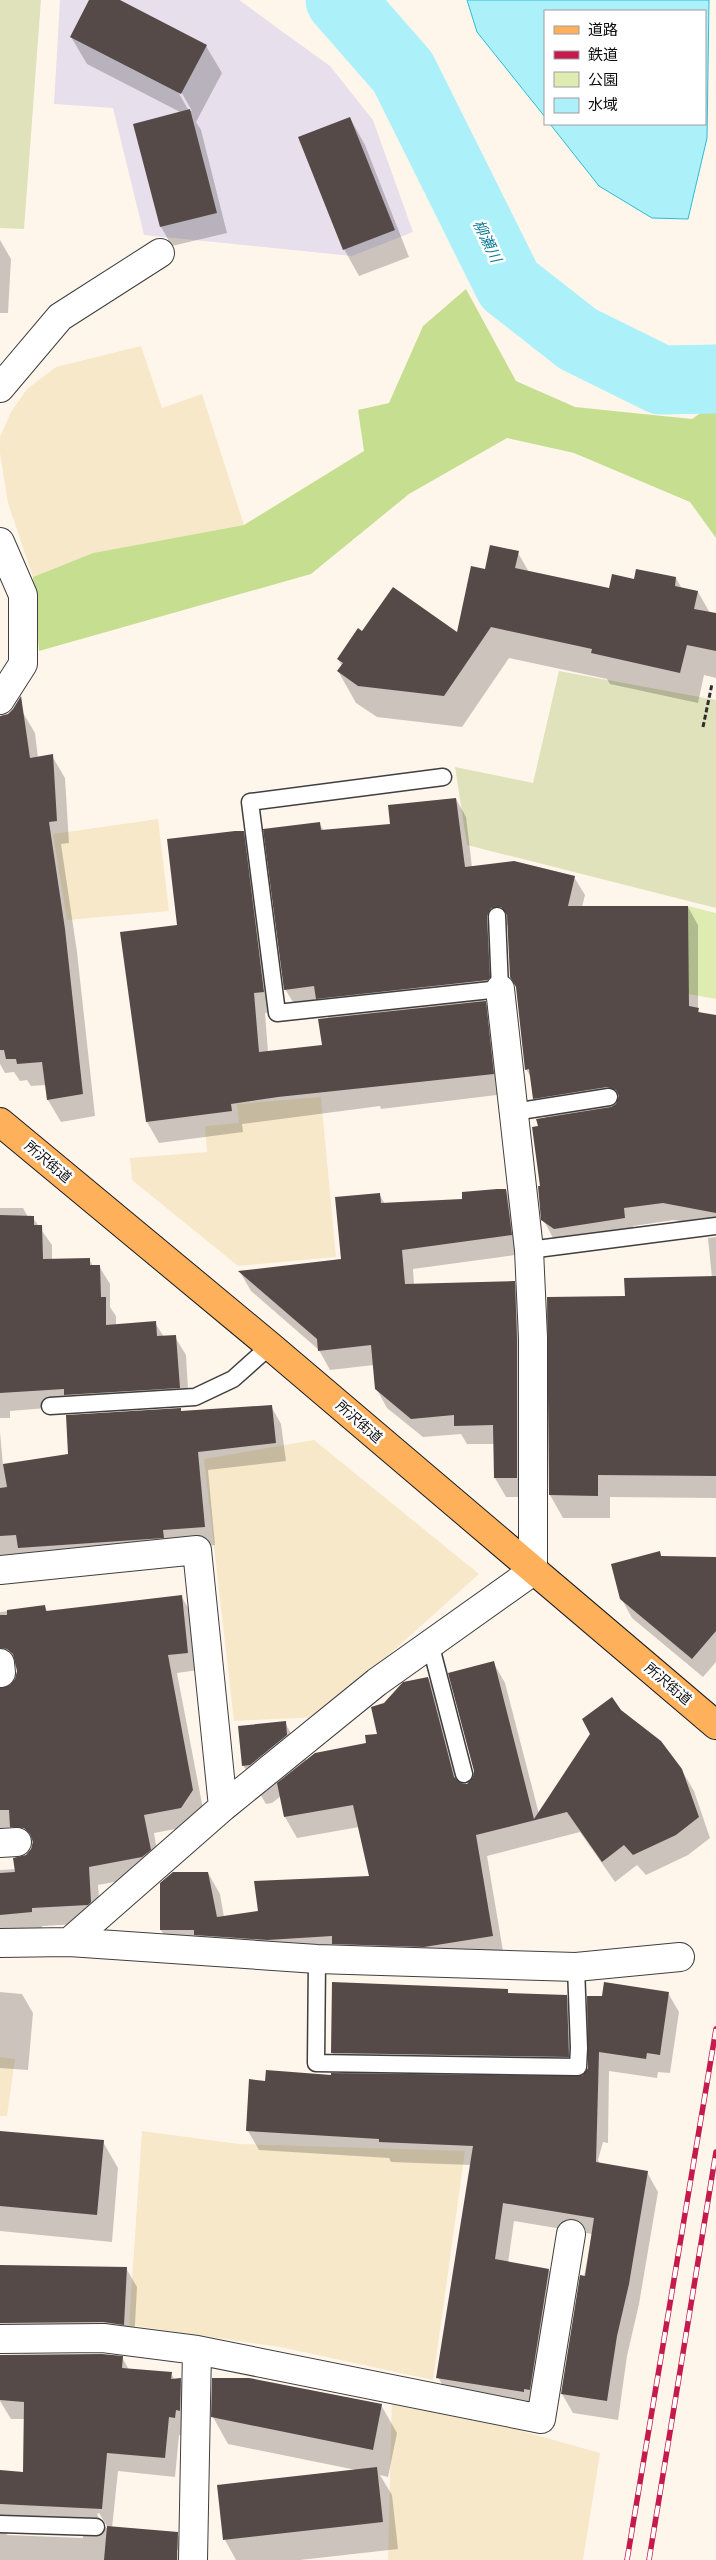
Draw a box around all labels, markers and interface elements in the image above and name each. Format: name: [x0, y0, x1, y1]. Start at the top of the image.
legend: [544, 10, 706, 125]
text: 道路: [588, 21, 618, 39]
text: 鉄道: [588, 46, 618, 64]
text: 公園: [588, 71, 618, 89]
text: 水域: [588, 96, 618, 114]
water label: 柳瀬川: [469, 217, 506, 267]
street label: 所沢街道: [21, 1137, 75, 1187]
street label: 所沢街道: [332, 1397, 386, 1447]
street label: 所沢街道: [641, 1659, 695, 1709]

